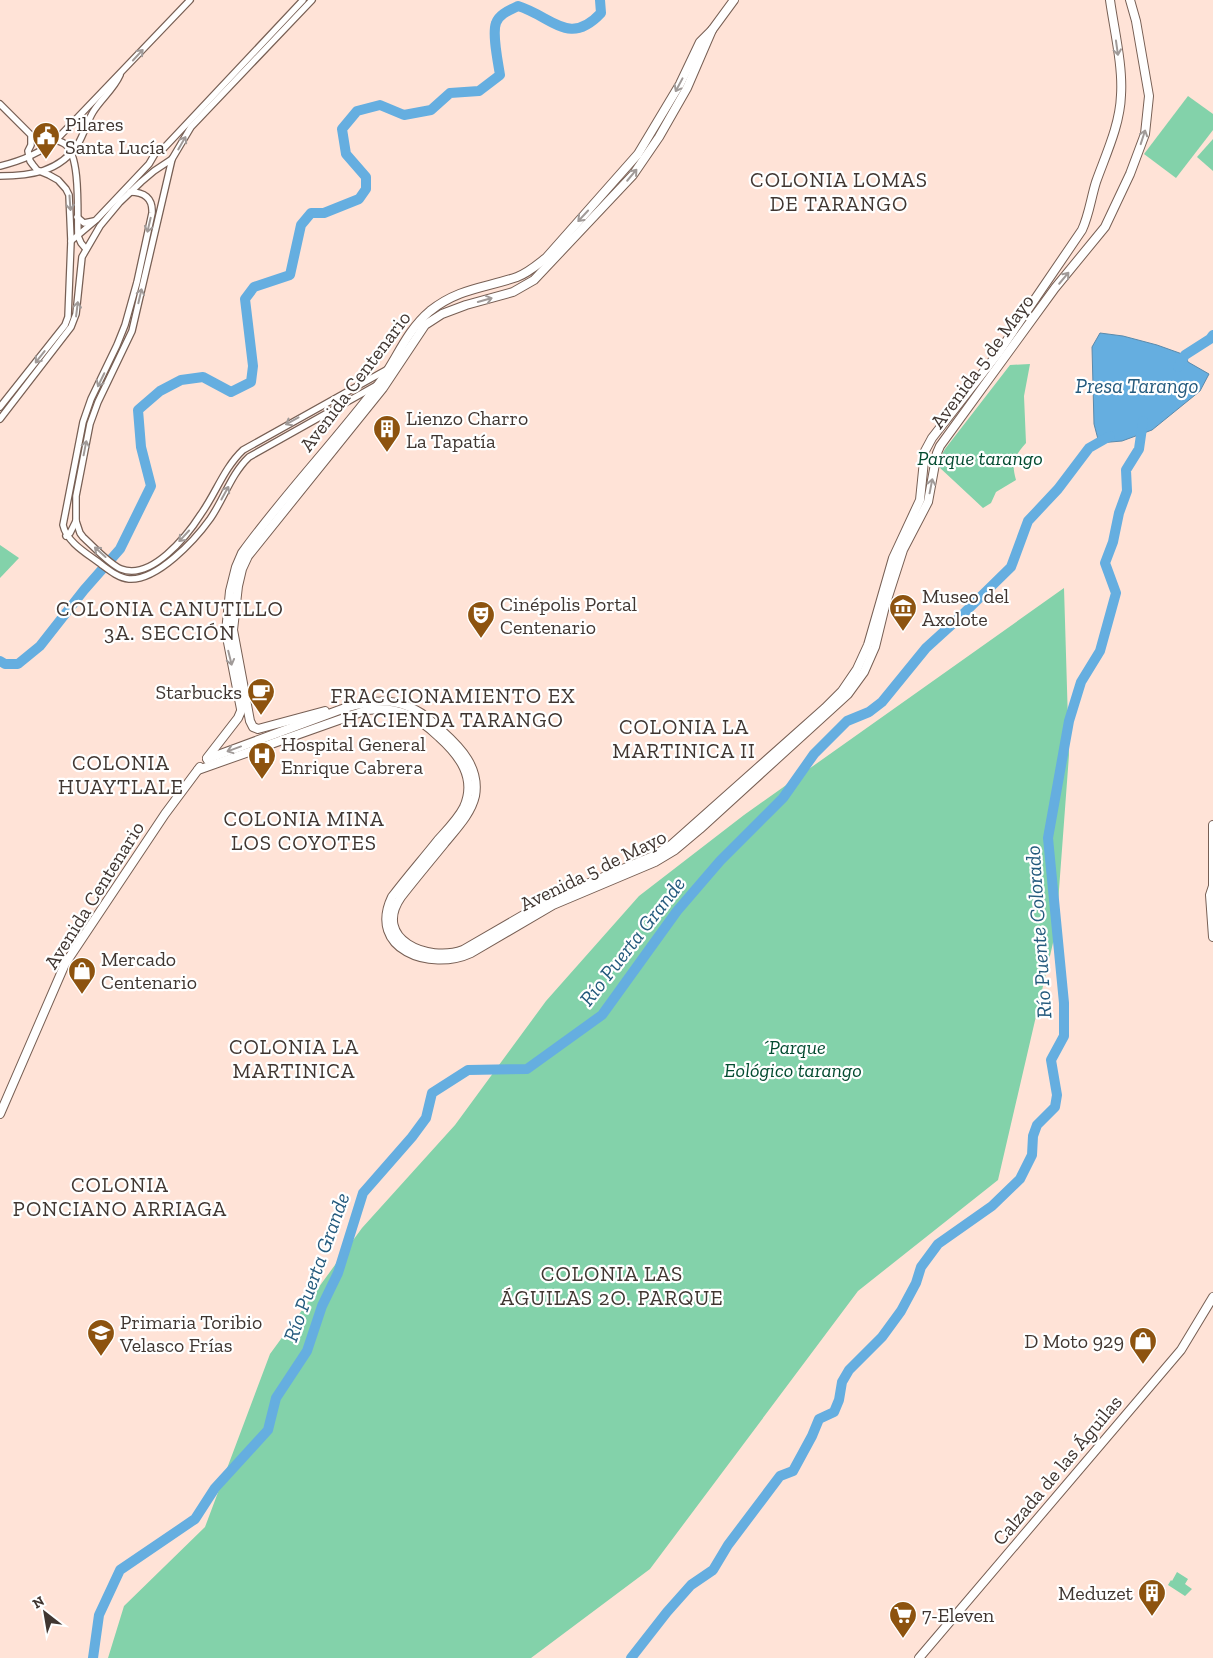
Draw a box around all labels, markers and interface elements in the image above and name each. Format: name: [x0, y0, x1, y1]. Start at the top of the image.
one-way arrow: [1112, 40, 1122, 56]
one-way arrow: [132, 49, 144, 61]
one-way arrow: [674, 78, 684, 93]
place label: Pilares Santa Lucía: [65, 112, 165, 159]
public building icon: Pilares Santa Lucía: [31, 121, 61, 160]
one-way arrow: [1138, 130, 1148, 146]
one-way arrow: [177, 136, 187, 151]
district label: COLONIA LOMAS DE TARANGO: [750, 167, 928, 216]
one-way arrow: [627, 169, 638, 182]
one-way arrow: [65, 195, 74, 211]
one-way arrow: [577, 209, 589, 222]
one-way arrow: [144, 217, 153, 233]
one-way arrow: [1058, 271, 1070, 284]
one-way arrow: [136, 289, 145, 305]
street label: Avenida 5 de Mayo: [925, 289, 1039, 433]
one-way arrow: [476, 294, 492, 304]
one-way arrow: [72, 301, 82, 317]
street label: Avenida Centenario: [294, 306, 416, 456]
one-way arrow: [35, 350, 46, 363]
one-way arrow: [96, 372, 106, 387]
water label: Presa Tarango: [1075, 373, 1199, 398]
place label: Lienzo Charro La Tapatía: [406, 406, 528, 453]
building icon: Lienzo Charro La Tapatía: [372, 414, 402, 453]
one-way arrow: [286, 417, 300, 427]
one-way arrow: [81, 441, 90, 457]
park label: Parque tarango: [917, 446, 1043, 470]
one-way arrow: [926, 478, 936, 494]
one-way arrow: [220, 485, 230, 500]
one-way arrow: [178, 530, 190, 543]
one-way arrow: [93, 546, 106, 558]
place label: Museo del Axolote: [922, 584, 1009, 631]
place label: Cinépolis Portal Centenario: [500, 592, 637, 639]
museum icon: Museo del Axolote: [888, 593, 918, 632]
district label: COLONIA CANUTILLO 3A. SECCIÓN: [56, 596, 284, 645]
theatre icon: Cinépolis Portal Centenario: [466, 600, 496, 639]
one-way arrow: [226, 650, 236, 666]
cafe icon: Starbucks: [246, 677, 276, 716]
place label: Starbucks: [156, 680, 242, 704]
district label: FRACCIONAMIENTO EX HACIENDA TARANGO: [331, 683, 575, 732]
district label: COLONIA LA MARTINICA II: [612, 714, 756, 763]
place label: Hospital General Enrique Cabrera: [281, 732, 426, 779]
hospital icon: Hospital General Enrique Cabrera: [247, 741, 277, 780]
one-way arrow: [227, 745, 242, 754]
district label: COLONIA HUAYTLALE: [58, 750, 184, 799]
district label: COLONIA MINA LOS COYOTES: [224, 806, 385, 855]
street label: Avenida Centenario: [39, 817, 149, 973]
street label: Avenida 5 de Mayo: [516, 824, 670, 916]
water label: Río Puente Colorado: [1019, 845, 1057, 1019]
water label: Río Puerta Grande: [574, 871, 690, 1011]
place label: Mercado Centenario: [101, 947, 197, 994]
shop icon: Mercado Centenario: [67, 956, 97, 995]
district label: COLONIA LA MARTINICA: [229, 1034, 359, 1083]
park label: ´Parque Eológico tarango: [724, 1035, 862, 1082]
district label: COLONIA PONCIANO ARRIAGA: [13, 1172, 227, 1221]
water label: Río Puerta Grande: [277, 1189, 355, 1345]
district label: COLONIA LAS ÁGUILAS 2O. PARQUE: [500, 1261, 724, 1310]
place label: Primaria Toribio Velasco Frías: [119, 1310, 262, 1357]
school or university icon: Primaria Toribio Velasco Frías: [86, 1318, 116, 1357]
shop icon: D Moto 929: [1128, 1326, 1158, 1365]
place label: D Moto 929: [1024, 1329, 1124, 1353]
street label: Calzada de las Águilas: [987, 1390, 1127, 1550]
building icon: Meduzet: [1137, 1578, 1167, 1617]
place label: Meduzet: [1058, 1581, 1134, 1605]
north arrow: [20, 1588, 70, 1638]
text: N: [30, 1592, 48, 1612]
supermarket icon: 7-Eleven: [888, 1600, 918, 1639]
place label: 7-Eleven: [922, 1603, 995, 1627]

